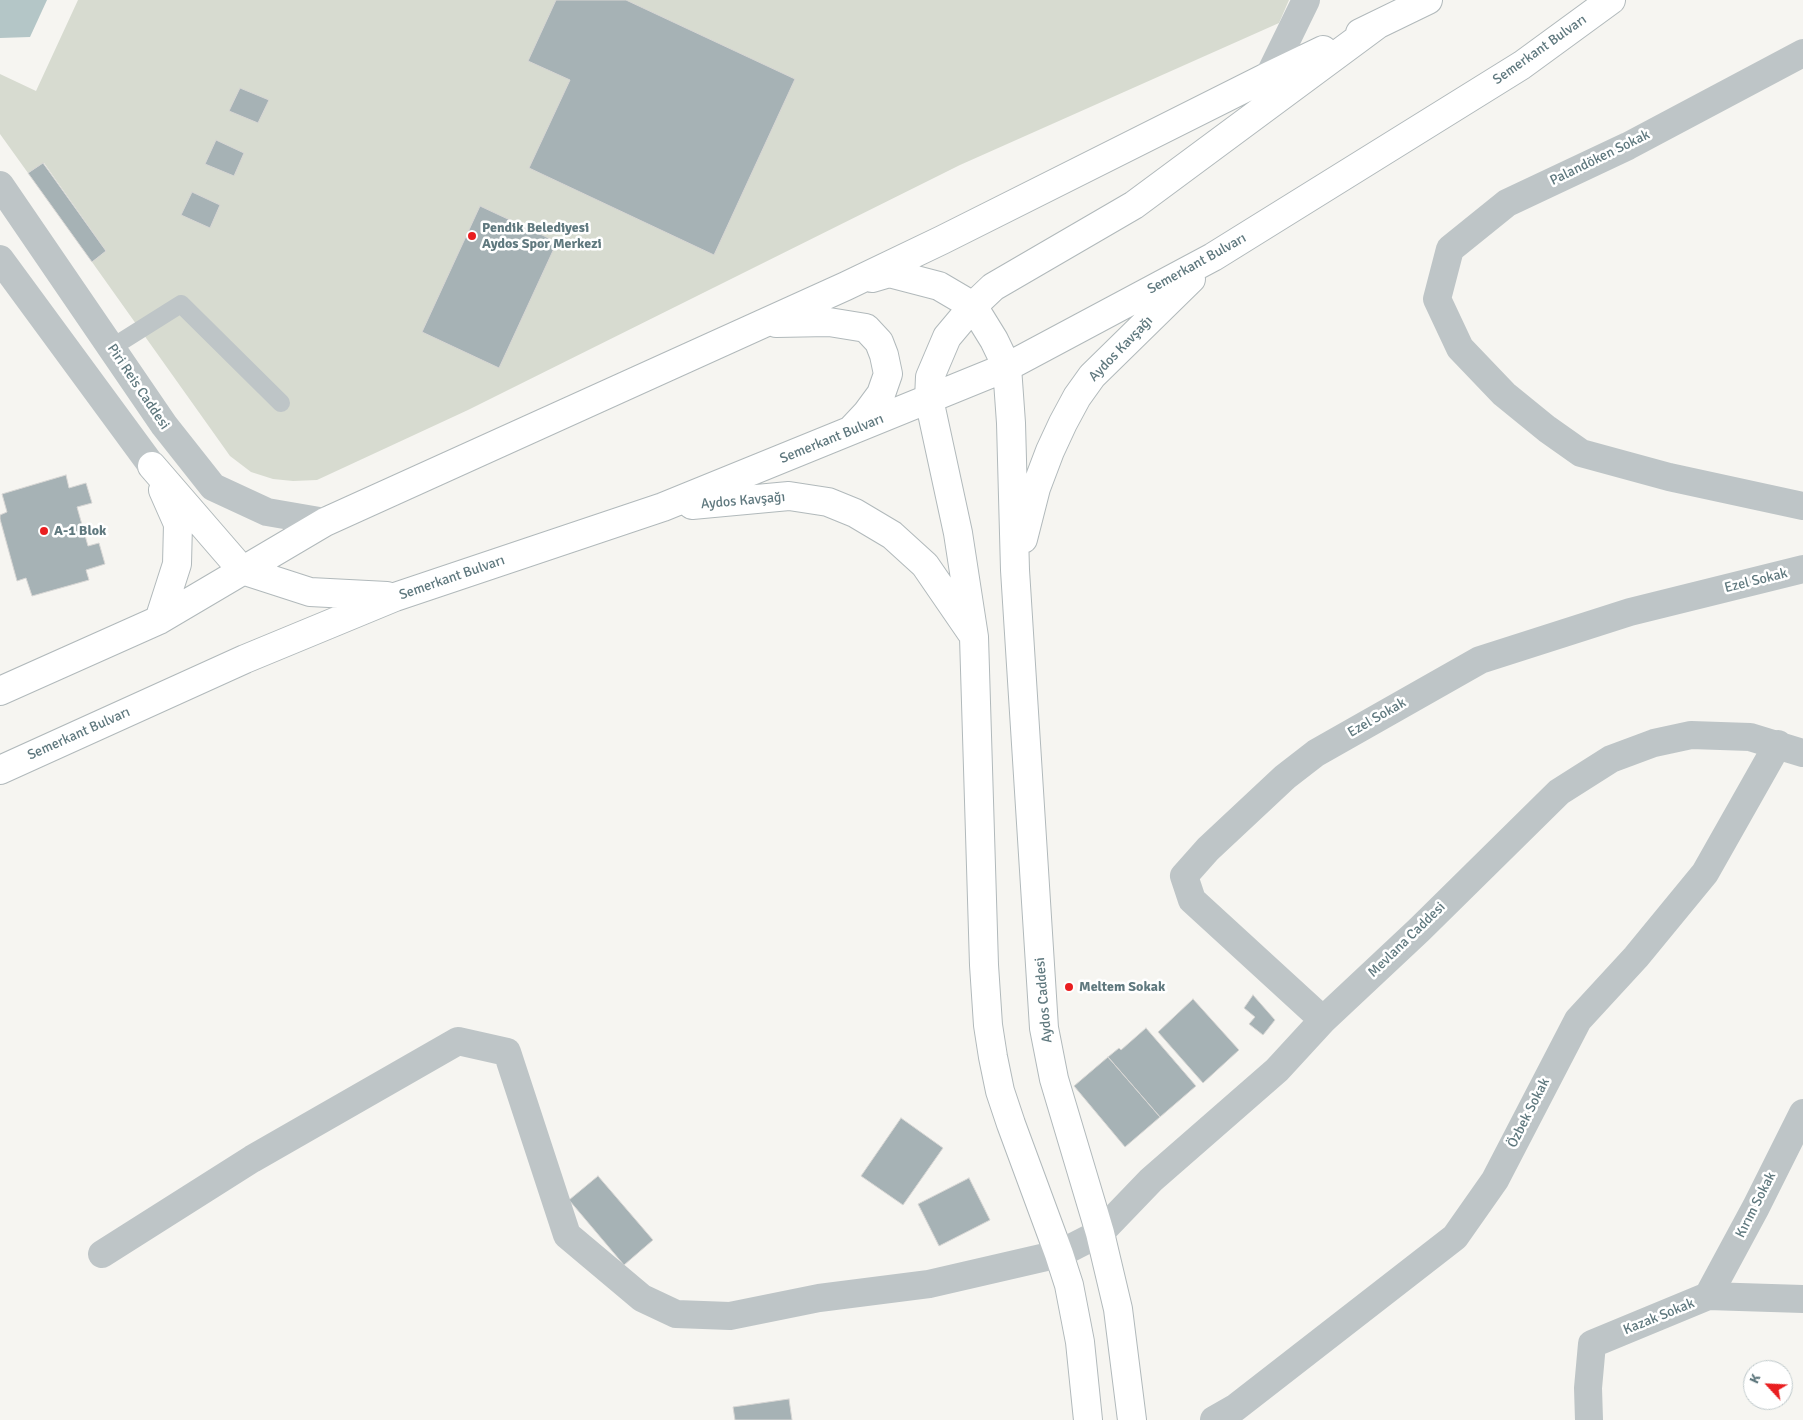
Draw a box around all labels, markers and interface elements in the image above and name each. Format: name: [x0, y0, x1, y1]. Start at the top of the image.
street label: Semerkant Bulvarı: [1490, 11, 1590, 89]
street label: Palandöken Sokak: [1547, 127, 1653, 189]
place label: Pendik Belediyesi Aydos Spor Merkezi: [482, 220, 602, 252]
marker: Pendik Belediyesi Aydos Spor Merkezi: [466, 230, 478, 242]
street label: Semerkant Bulvarı: [1145, 230, 1249, 298]
street label: Aydos Kavşağı: [1086, 313, 1156, 385]
street label: Piri Reis Caddesi: [103, 341, 173, 433]
street label: Semerkant Bulvarı: [778, 411, 886, 467]
street label: Aydos Kavşağı: [700, 489, 786, 513]
place label: A-1 Blok: [54, 523, 106, 539]
marker: A-1 Blok: [38, 525, 50, 537]
street label: Semerkant Bulvarı: [397, 552, 507, 604]
street label: Ezel Sokak: [1723, 565, 1789, 597]
street label: Ezel Sokak: [1345, 695, 1409, 741]
street label: Semerkant Bulvarı: [25, 704, 133, 764]
street label: Mevlana Caddesi: [1365, 899, 1449, 981]
street label: Aydos Caddesi: [1032, 956, 1056, 1044]
place label: Meltem Sokak: [1079, 979, 1165, 995]
marker: Meltem Sokak: [1063, 981, 1075, 993]
street label: Özbek Sokak: [1504, 1075, 1554, 1151]
street label: Kırım Sokak: [1732, 1169, 1780, 1241]
street label: Kazak Sokak: [1621, 1295, 1697, 1339]
north arrow: [1743, 1360, 1793, 1410]
text: K: [1745, 1371, 1764, 1386]

